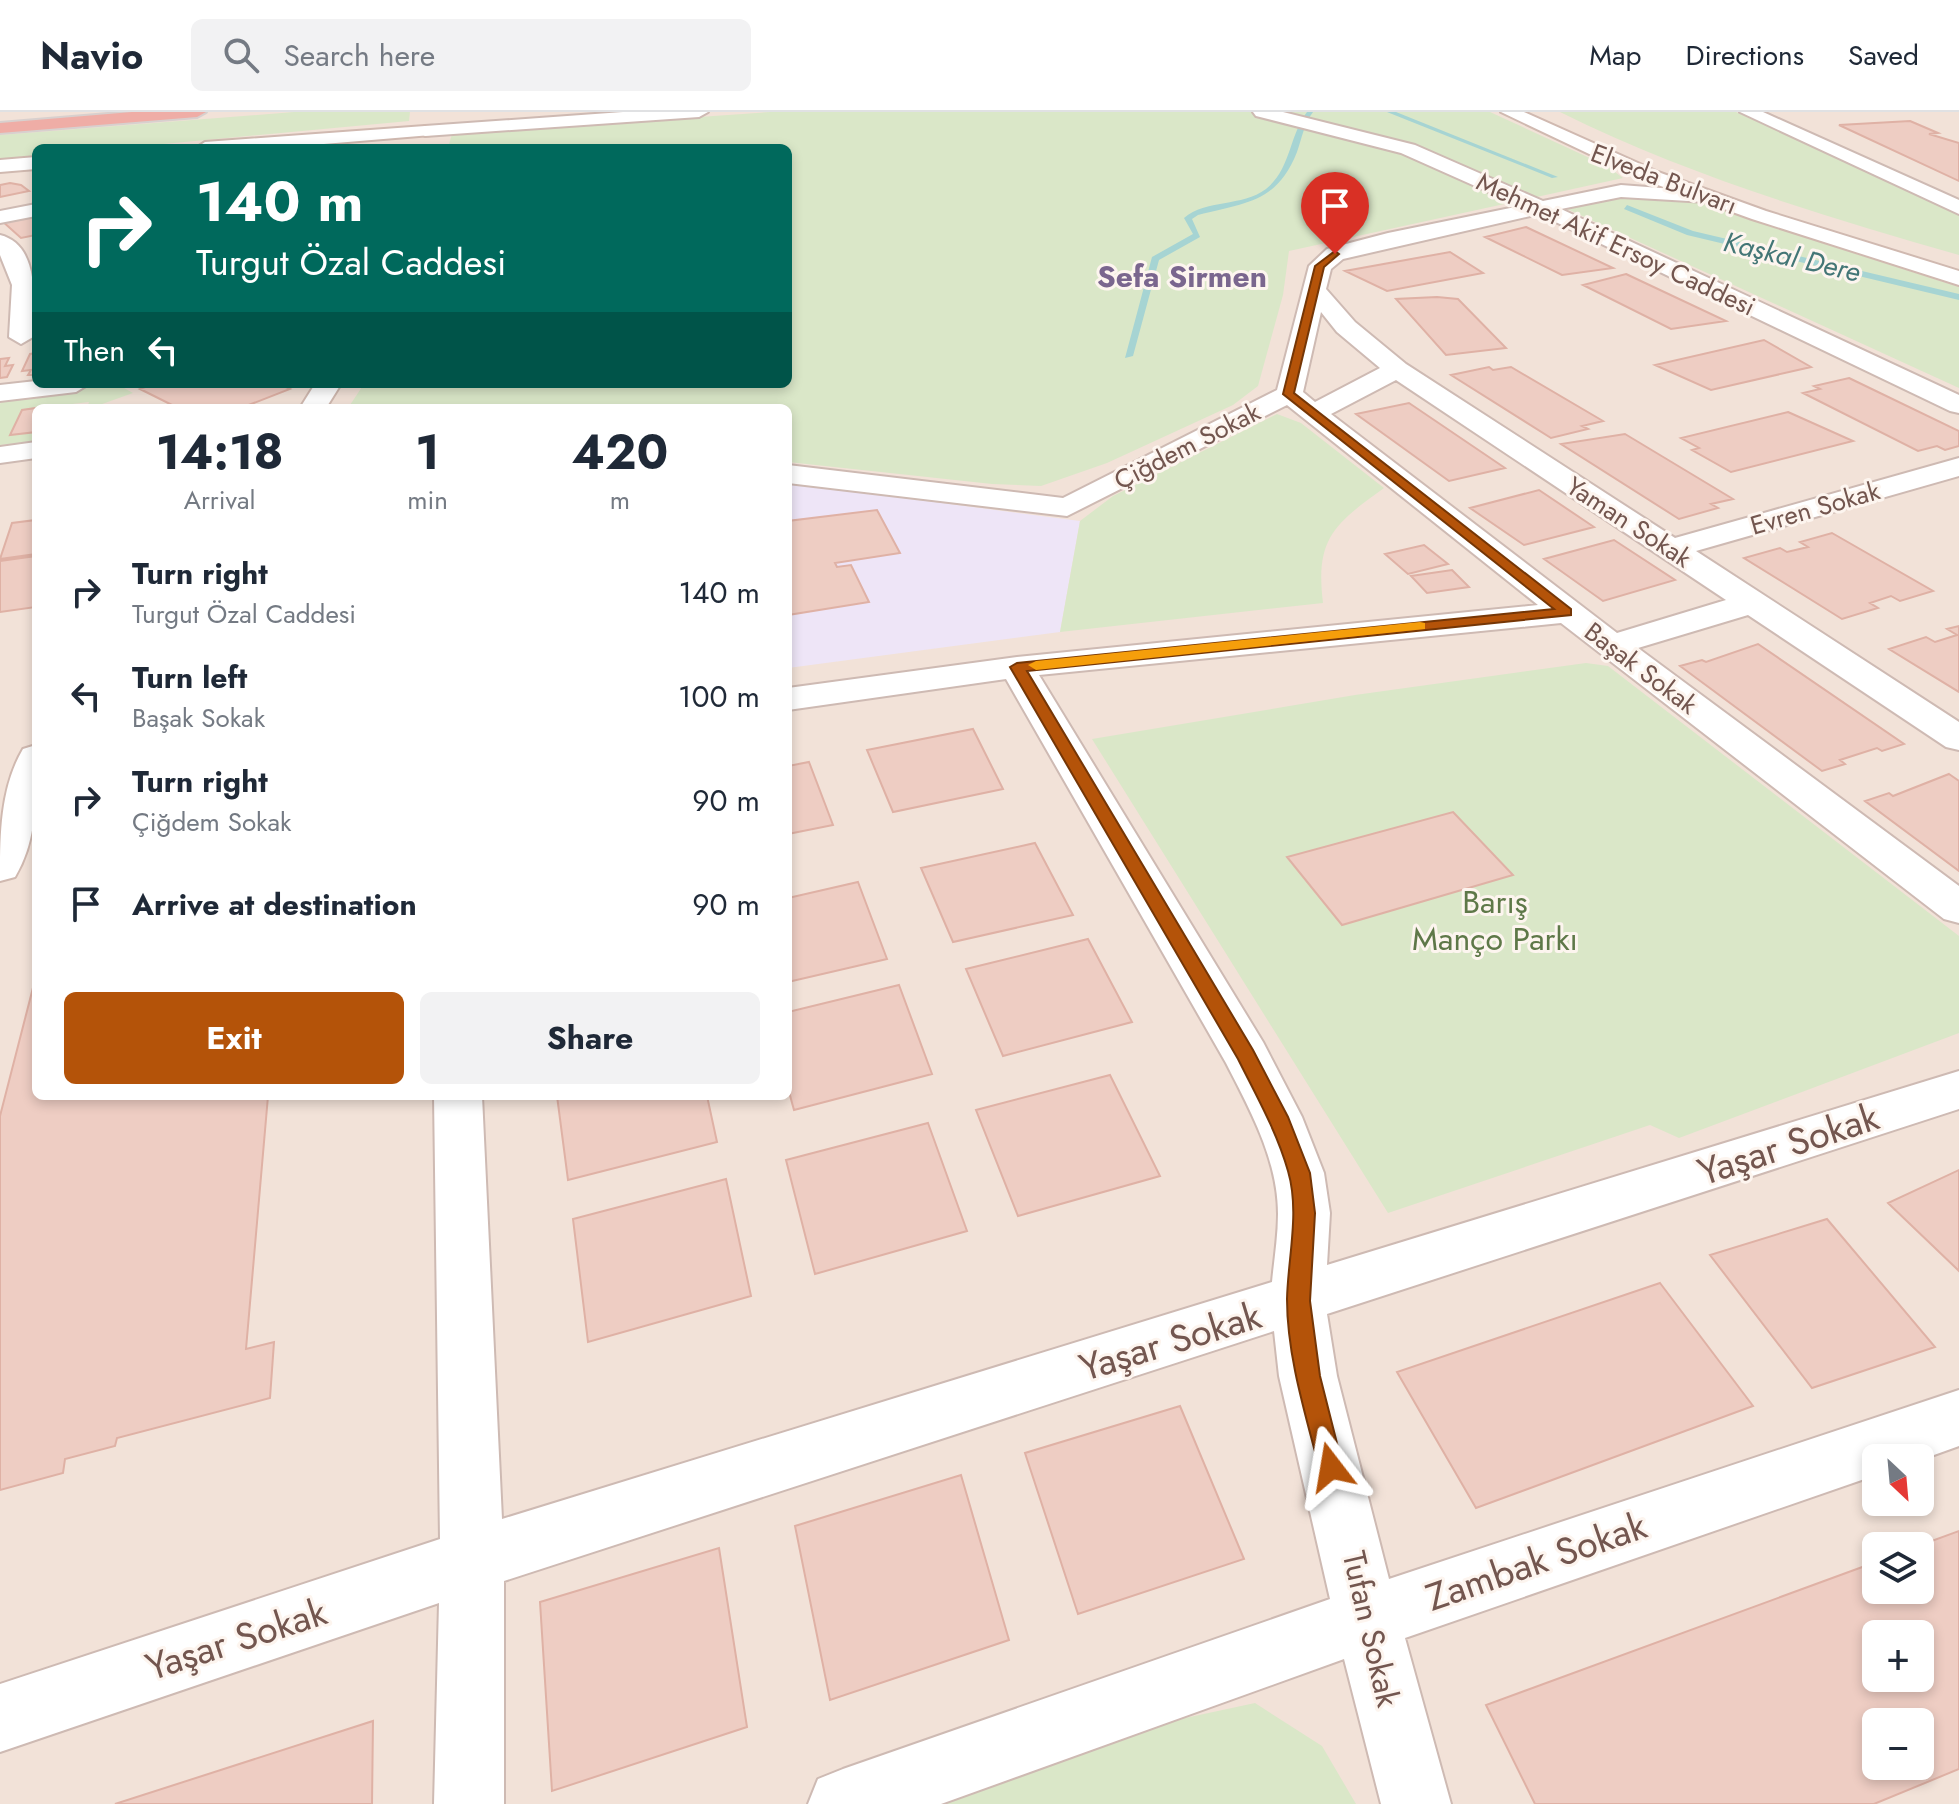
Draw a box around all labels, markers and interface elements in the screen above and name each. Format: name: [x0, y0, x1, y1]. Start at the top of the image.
search box: [191, 19, 751, 91]
text: Navio: [40, 28, 143, 83]
icon: search: [219, 33, 263, 77]
text: Search here: [283, 34, 435, 77]
text: Map: [1589, 35, 1641, 76]
text: Directions: [1685, 35, 1804, 76]
text: Saved: [1848, 35, 1919, 76]
street label: Elveda Bulvarı: [1585, 134, 1743, 224]
text: 140 m: [196, 161, 363, 242]
street label: Mehmet Akif Ersoy Caddesi: [1470, 163, 1762, 325]
pin: [1301, 172, 1369, 254]
icon: right: [64, 176, 168, 280]
icon: arrive: [1313, 184, 1357, 228]
water label: Kaşkal Dere: [1720, 221, 1864, 293]
text: Turgut Özal Caddesi: [196, 236, 506, 288]
district label: Sefa Sirmen: [1097, 255, 1267, 298]
icon: left: [141, 328, 185, 372]
text: Then: [64, 329, 125, 372]
street label: Çiğdem Sokak: [1107, 393, 1267, 499]
text: 14:18: [156, 418, 284, 487]
text: 1: [415, 418, 440, 487]
text: 420: [572, 418, 668, 487]
street label: Yaman Sokak: [1559, 467, 1700, 577]
street label: Evren Sokak: [1746, 471, 1885, 545]
text: Arrival: [184, 481, 255, 519]
text: min: [407, 481, 448, 519]
text: m: [610, 481, 630, 519]
text: Turn right: [132, 552, 268, 595]
icon: right: [64, 570, 108, 614]
text: 140 m: [679, 571, 760, 614]
text: Turgut Özal Caddesi: [132, 595, 356, 633]
street label: Başak Sokak: [1576, 613, 1706, 724]
text: Turn left: [132, 656, 247, 699]
icon: left: [64, 674, 108, 718]
text: 100 m: [678, 675, 760, 718]
text: Başak Sokak: [132, 699, 265, 737]
text: Turn right: [132, 760, 268, 803]
icon: right: [64, 778, 108, 822]
text: 90 m: [692, 779, 760, 822]
text: Çiğdem Sokak: [132, 803, 292, 841]
park label: Barış Manço Parkı: [1412, 879, 1578, 962]
icon: arrive: [64, 882, 108, 926]
text: Arrive at destination: [132, 883, 417, 926]
text: 90 m: [692, 883, 760, 926]
button: Exit: [64, 992, 404, 1084]
button: Share: [420, 992, 760, 1084]
street label: Yaşar Sokak: [1691, 1089, 1886, 1199]
street label: Yaşar Sokak: [1072, 1287, 1268, 1395]
position arrow: [1289, 1425, 1373, 1509]
north arrow: [1862, 1444, 1934, 1516]
map controls: [1862, 1444, 1934, 1780]
street label: Zambak Sokak: [1418, 1497, 1654, 1624]
button: layers: [1862, 1532, 1934, 1604]
street label: Tufan Sokak: [1331, 1547, 1411, 1712]
street label: Yaşar Sokak: [139, 1584, 334, 1694]
button: +: [1862, 1620, 1934, 1692]
button: −: [1862, 1708, 1934, 1780]

